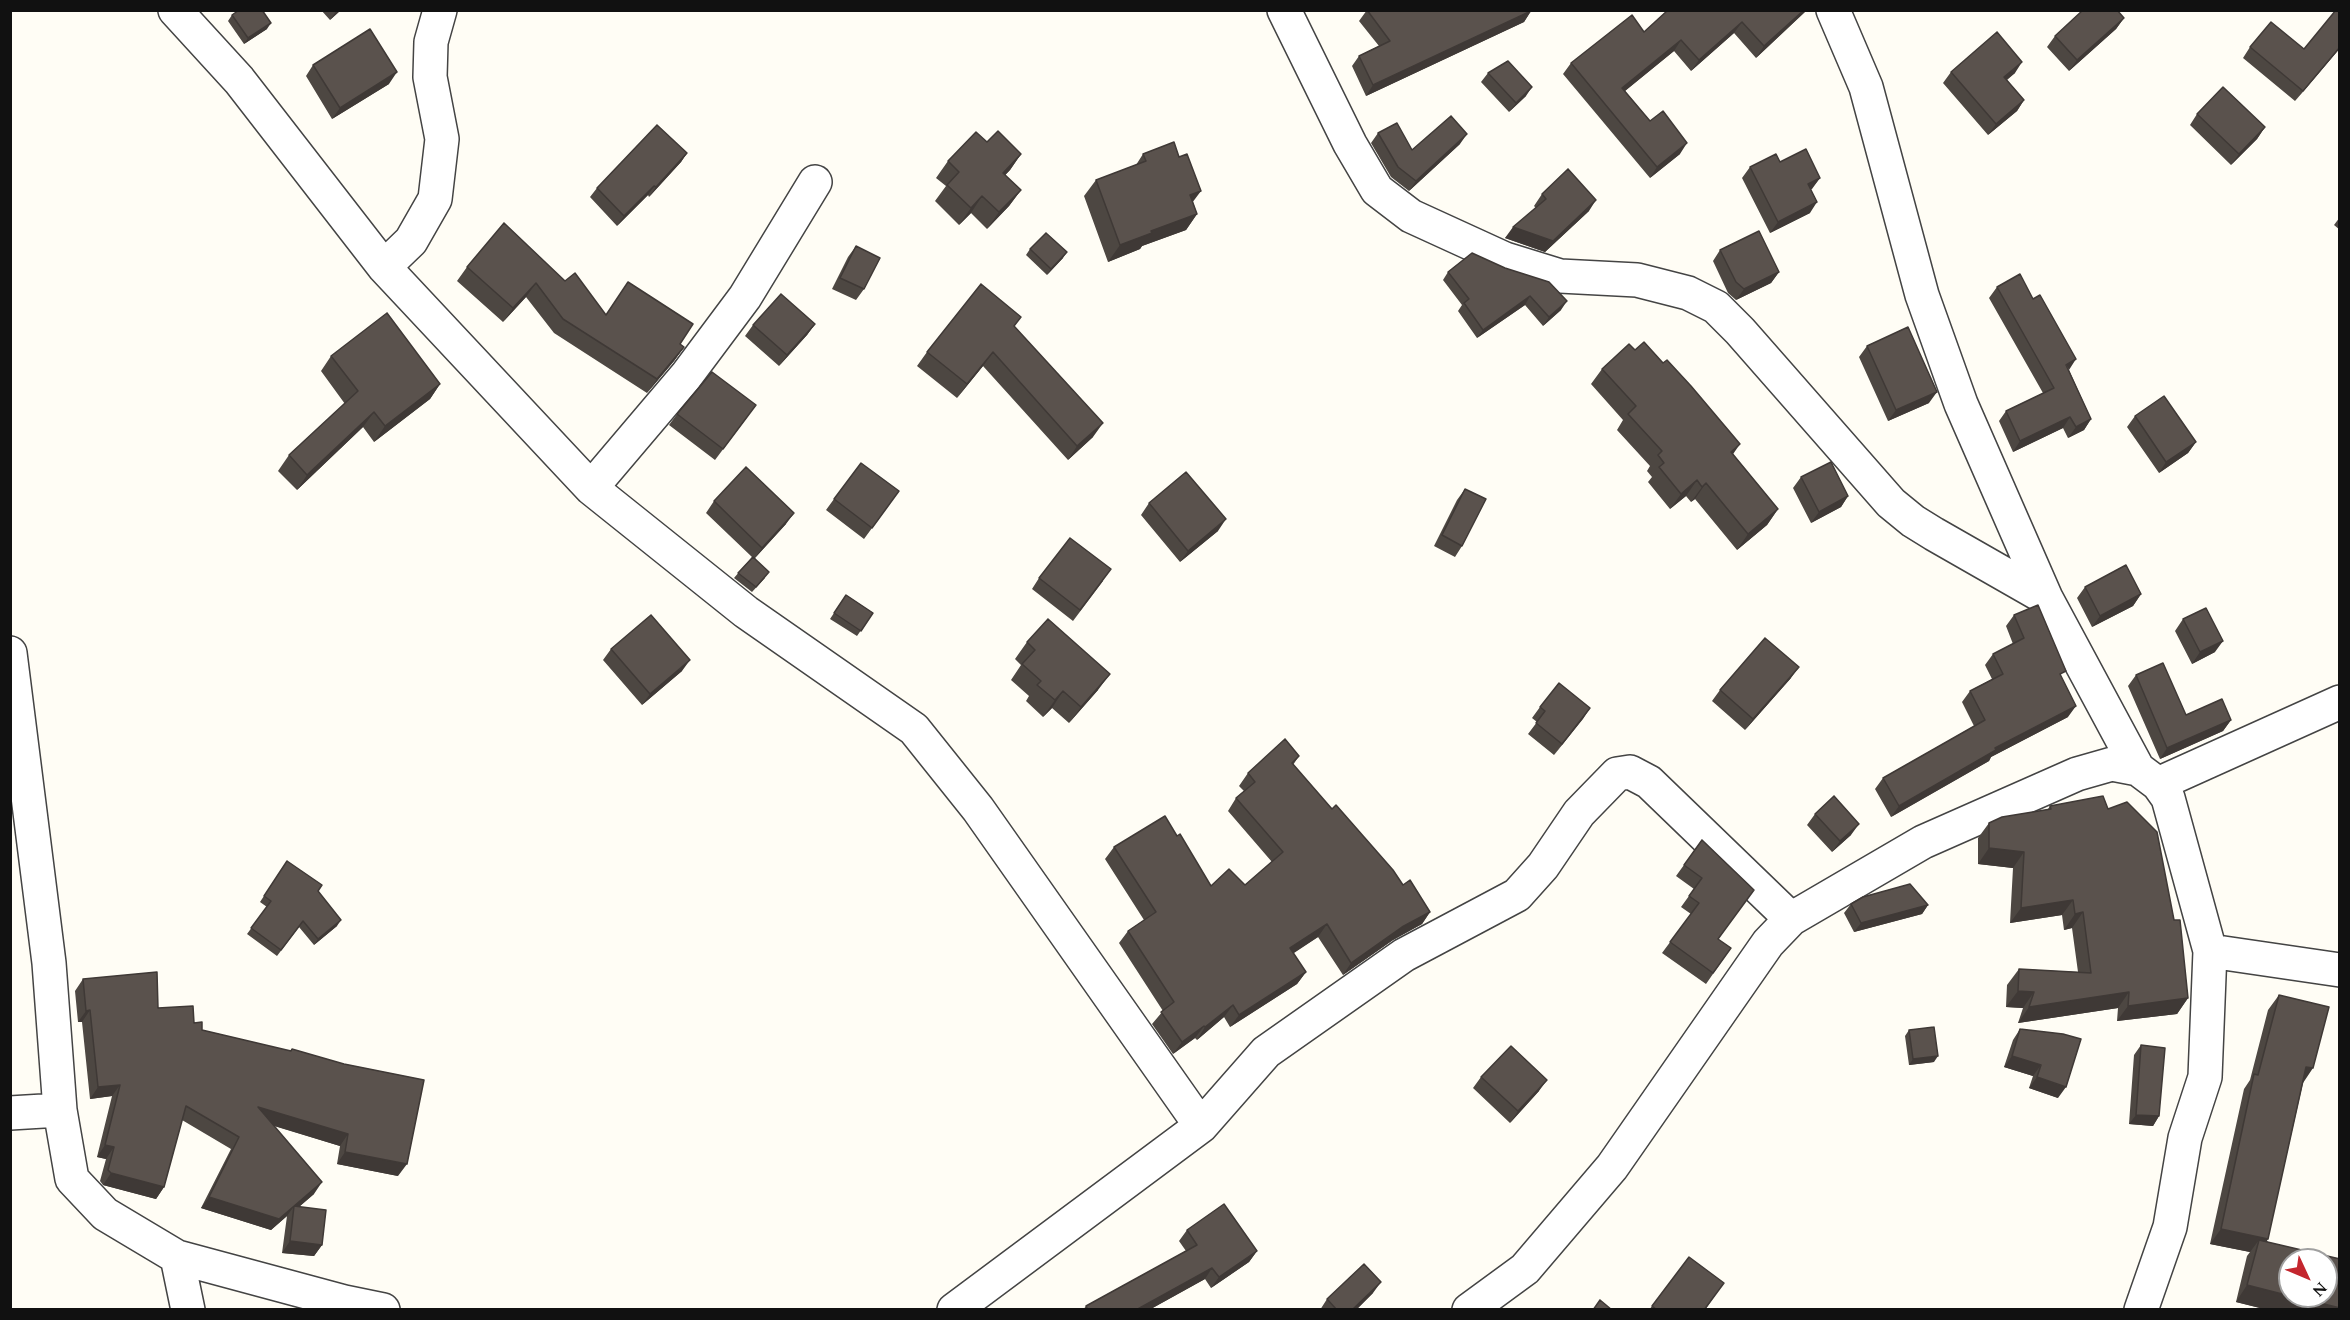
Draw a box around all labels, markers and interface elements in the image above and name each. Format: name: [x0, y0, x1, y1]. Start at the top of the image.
north arrow: [2278, 1248, 2338, 1308]
text: N: [2306, 1276, 2333, 1302]

